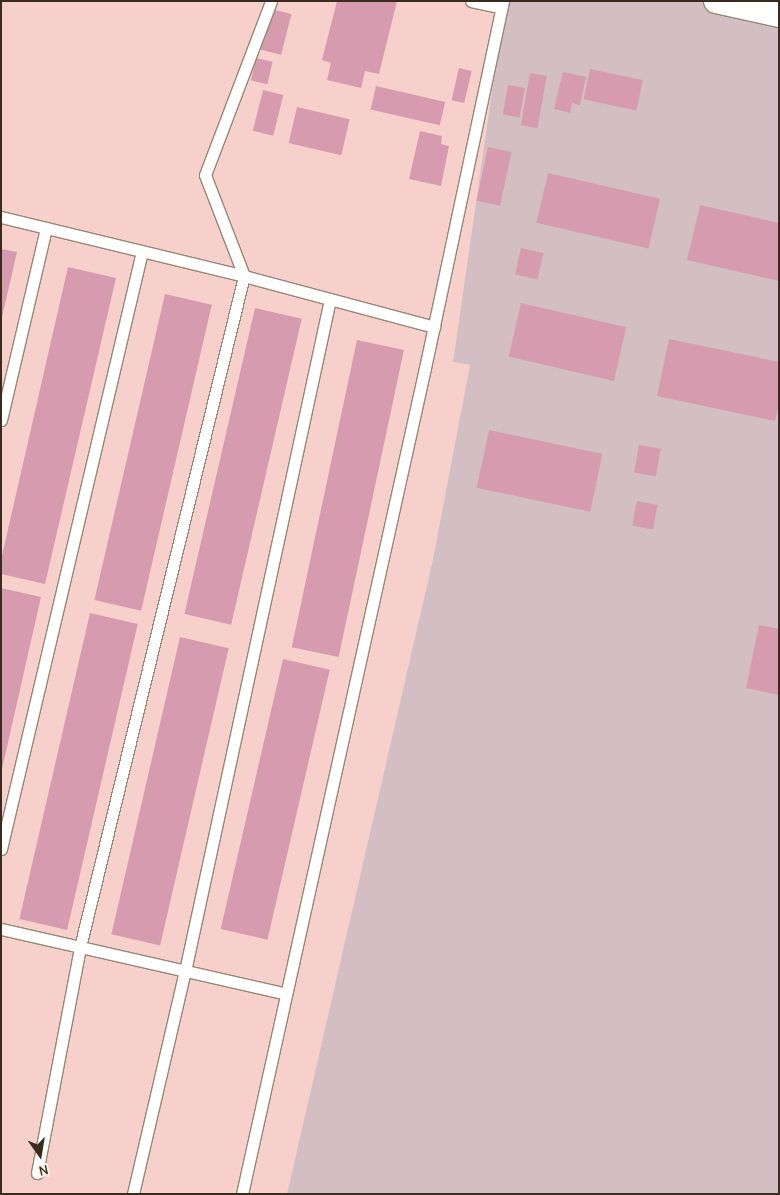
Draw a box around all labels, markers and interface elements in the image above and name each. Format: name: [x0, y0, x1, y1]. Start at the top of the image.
north arrow: [15, 1130, 65, 1180]
text: N: [37, 1161, 50, 1179]

